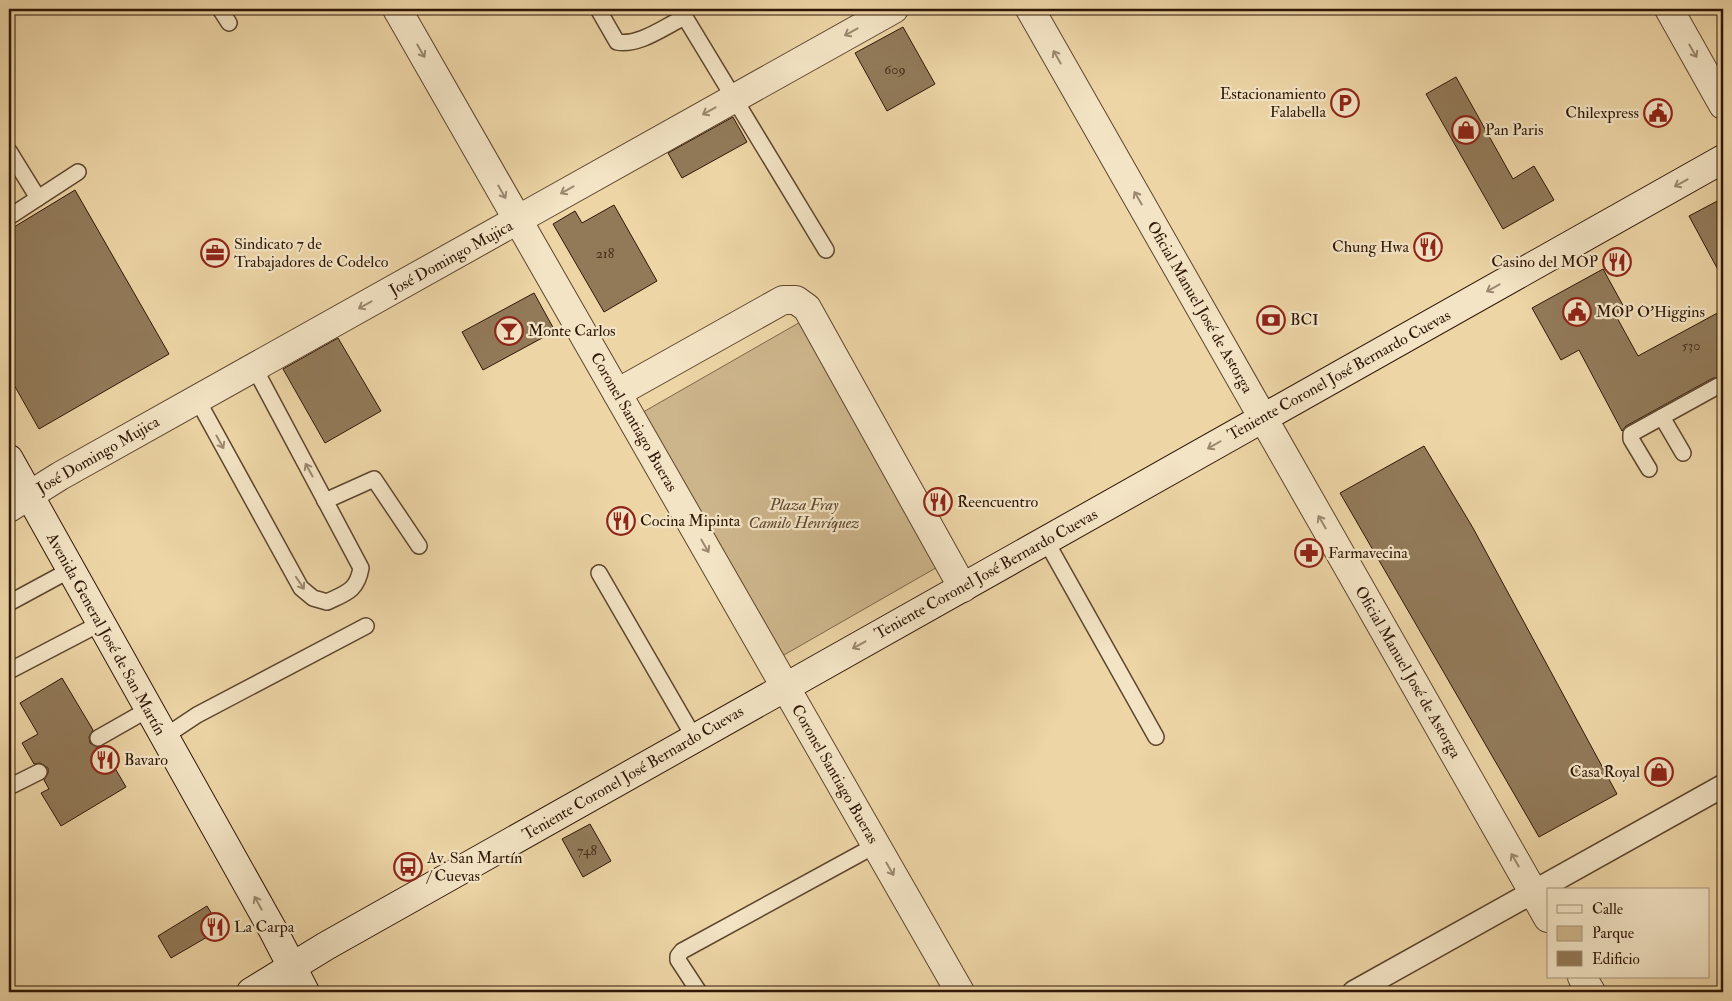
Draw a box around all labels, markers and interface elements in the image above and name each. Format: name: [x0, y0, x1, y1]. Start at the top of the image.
one-way arrow: [845, 28, 859, 38]
one-way arrow: [417, 43, 427, 58]
one-way arrow: [1688, 44, 1698, 59]
one-way arrow: [1052, 50, 1062, 64]
house number: 609: [884, 61, 906, 78]
place label: Estacionamiento Falabella: [1220, 84, 1326, 122]
parking icon: Estacionamiento Falabella: [1330, 88, 1360, 118]
public building icon: Chilexpress: [1643, 98, 1673, 128]
place label: Chilexpress: [1565, 103, 1639, 124]
one-way arrow: [703, 107, 717, 117]
shop icon: Pan Paris: [1451, 115, 1481, 145]
place label: Pan Paris: [1485, 120, 1543, 140]
one-way arrow: [1673, 178, 1688, 188]
one-way arrow: [498, 184, 507, 199]
one-way arrow: [561, 186, 575, 196]
one-way arrow: [1132, 191, 1142, 206]
street label: José Domingo Mujica: [385, 215, 517, 302]
street label: Oficial Manuel José de Astorga: [1142, 217, 1258, 397]
restaurant icon: Chung Hwa: [1413, 232, 1443, 262]
place label: Sindicato 7 de Trabajadores de Codelco: [234, 234, 389, 272]
place label: Chung Hwa: [1332, 237, 1409, 257]
office icon: Sindicato 7 de Trabajadores de Codelco: [200, 238, 230, 268]
house number: 218: [596, 245, 615, 262]
restaurant icon: Casino del MOP: [1602, 247, 1632, 277]
place label: Casino del MOP: [1491, 252, 1598, 272]
one-way arrow: [1486, 283, 1501, 293]
public building icon: MOP O'Higgins: [1562, 297, 1592, 327]
one-way arrow: [358, 301, 373, 310]
place label: MOP O'Higgins: [1596, 302, 1705, 322]
street label: Teniente Coronel José Bernardo Cuevas: [1224, 305, 1455, 446]
bank icon: BCI: [1256, 305, 1286, 335]
place label: BCI: [1290, 310, 1319, 330]
bar icon: Monte Carlos: [494, 316, 524, 346]
place label: Monte Carlos: [528, 321, 616, 341]
house number: 530: [1682, 337, 1700, 354]
street label: Coronel Santiago Bueras: [586, 349, 682, 495]
street label: José Domingo Mujica: [32, 412, 164, 500]
one-way arrow: [215, 434, 225, 449]
one-way arrow: [1207, 440, 1222, 450]
one-way arrow: [303, 463, 313, 478]
restaurant icon: Reencuentro: [923, 487, 953, 517]
place label: Reencuentro: [957, 492, 1039, 512]
park label: Plaza Fray Camilo Henríquez: [749, 495, 859, 533]
street label: Teniente Coronel José Bernardo Cuevas: [871, 504, 1102, 645]
restaurant icon: Cocina Mipinta: [606, 506, 636, 536]
place label: Cocina Mipinta: [640, 511, 741, 532]
one-way arrow: [1317, 515, 1327, 529]
street label: Avenida General José de San Martín: [40, 528, 170, 739]
one-way arrow: [700, 538, 710, 552]
pharmacy icon: Farmavecina: [1294, 538, 1324, 568]
place label: Farmavecina: [1328, 543, 1408, 563]
one-way arrow: [295, 576, 305, 590]
street label: Oficial Manuel José de Astorga: [1350, 582, 1466, 762]
one-way arrow: [853, 641, 867, 651]
street label: Teniente Coronel José Bernardo Cuevas: [519, 701, 748, 846]
street label: Coronel Santiago Bueras: [787, 701, 883, 847]
restaurant icon: Bavaro: [90, 745, 120, 775]
place label: Bavaro: [124, 750, 168, 770]
shop icon: Casa Royal: [1644, 757, 1674, 787]
place label: Casa Royal: [1570, 762, 1640, 782]
house number: 748: [577, 842, 598, 859]
place label: Av. San Martín / Cuevas: [426, 848, 522, 886]
bus stop icon: Av. San Martín / Cuevas: [393, 852, 423, 882]
one-way arrow: [1510, 854, 1520, 868]
one-way arrow: [885, 861, 895, 876]
legend: [1547, 888, 1710, 978]
one-way arrow: [252, 896, 262, 910]
text: Calle: [1592, 900, 1623, 919]
restaurant icon: La Carpa: [200, 912, 230, 942]
place label: La Carpa: [234, 917, 295, 938]
text: Parque: [1592, 924, 1634, 943]
text: Edificio: [1592, 950, 1640, 969]

